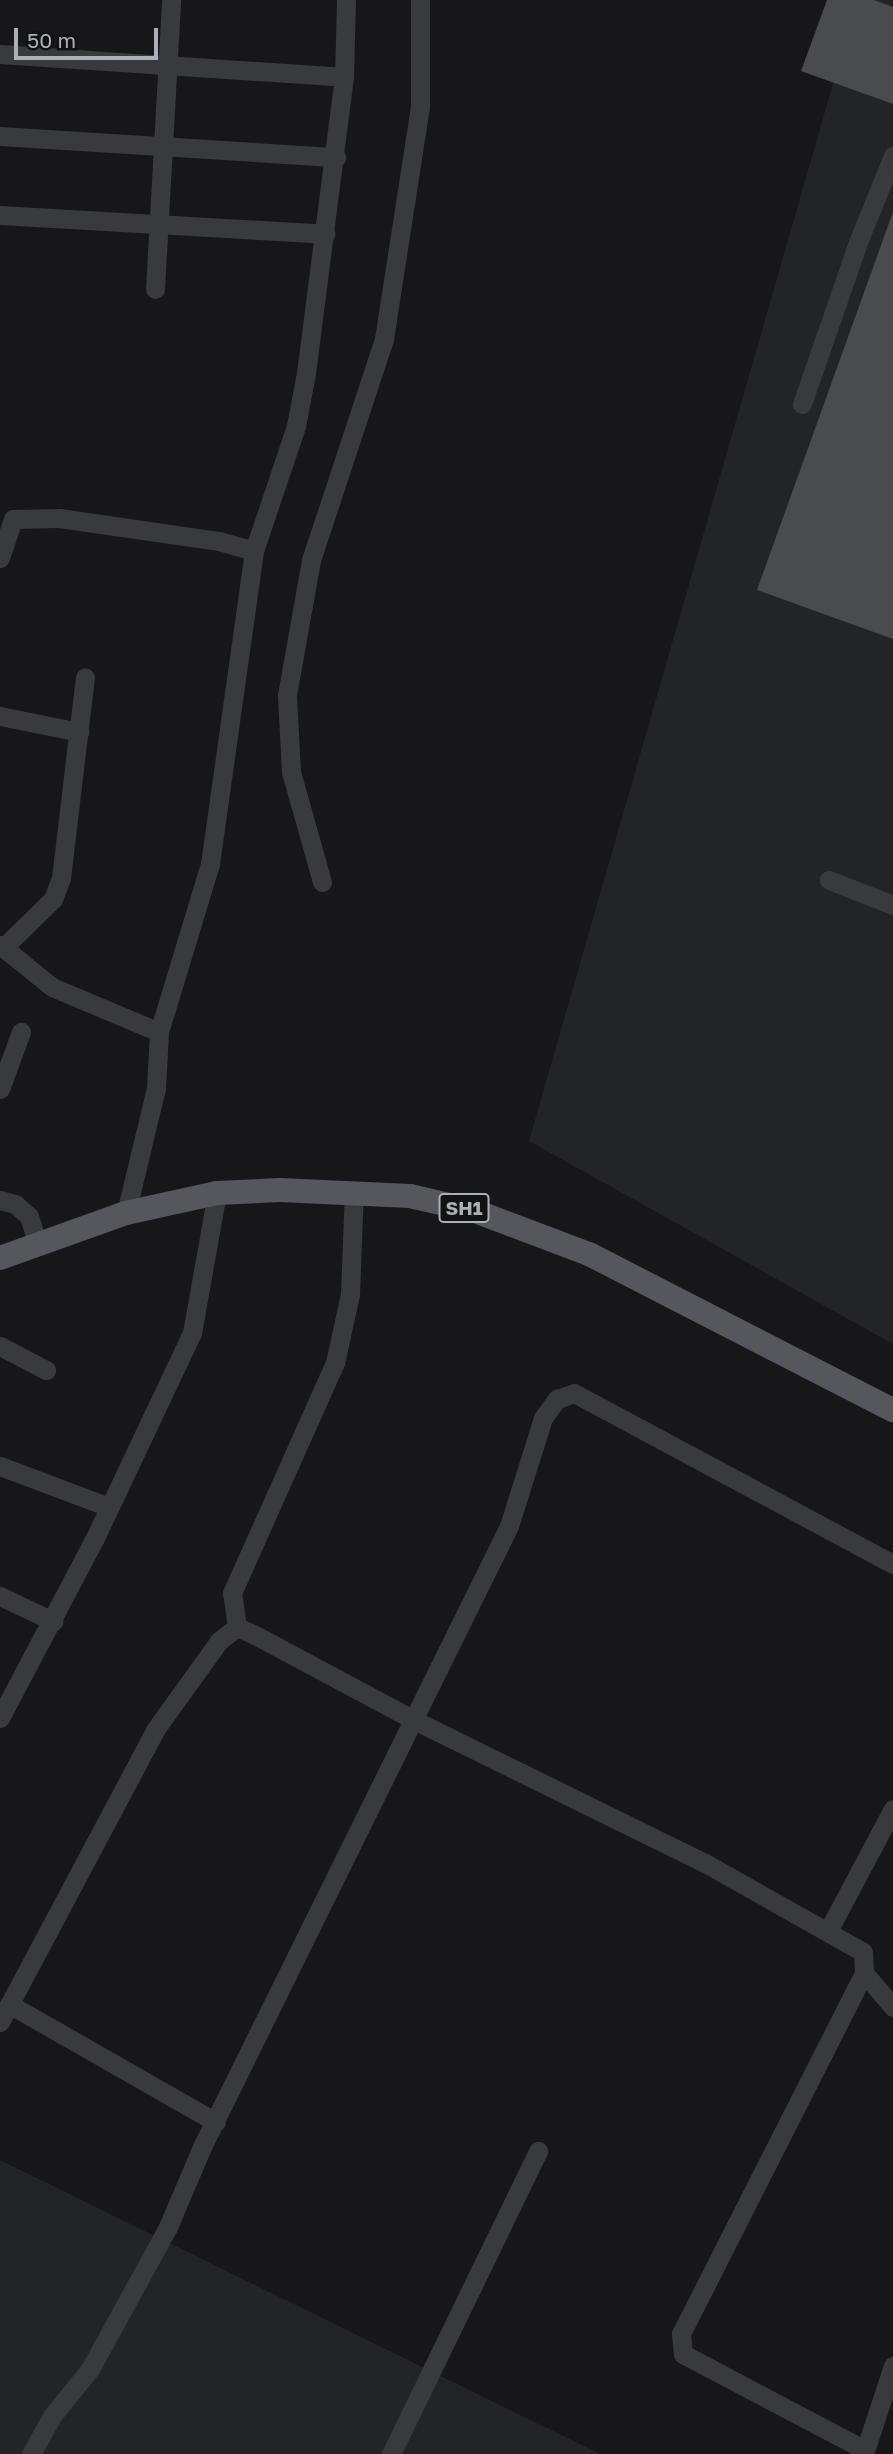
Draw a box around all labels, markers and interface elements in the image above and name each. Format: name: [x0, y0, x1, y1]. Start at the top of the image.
scale bar: [18, 14, 161, 58]
text: 50 m: [27, 27, 76, 53]
road number: SH1: [438, 1192, 490, 1224]

